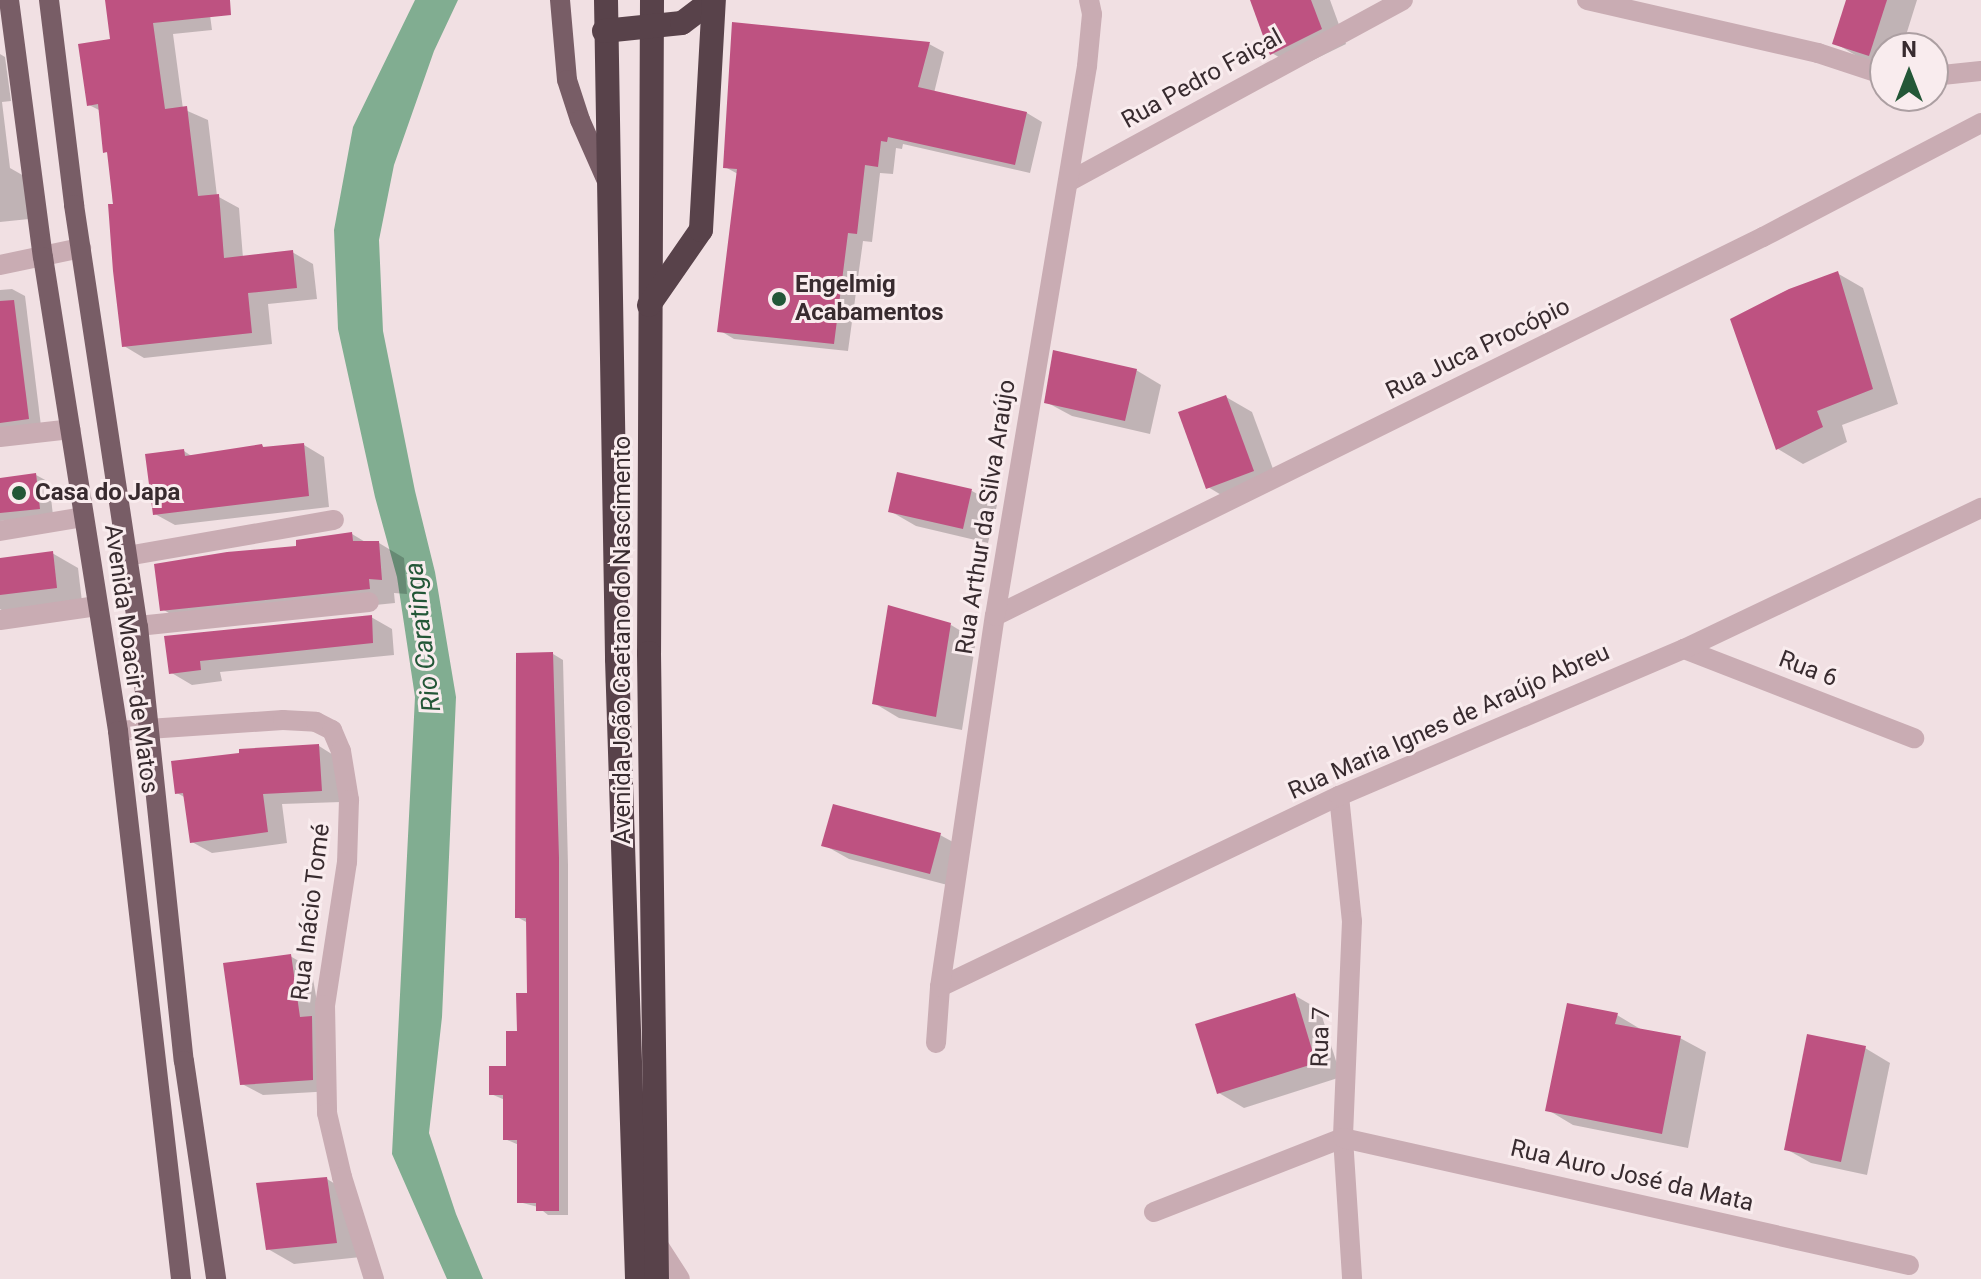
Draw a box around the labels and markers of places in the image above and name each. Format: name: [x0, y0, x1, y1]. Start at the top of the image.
place label: Engelmig Acabamentos: [795, 271, 944, 327]
marker: Engelmig Acabamentos: [770, 290, 788, 308]
place label: Casa do Japa: [35, 479, 180, 507]
marker: Casa do Japa: [10, 484, 28, 502]

